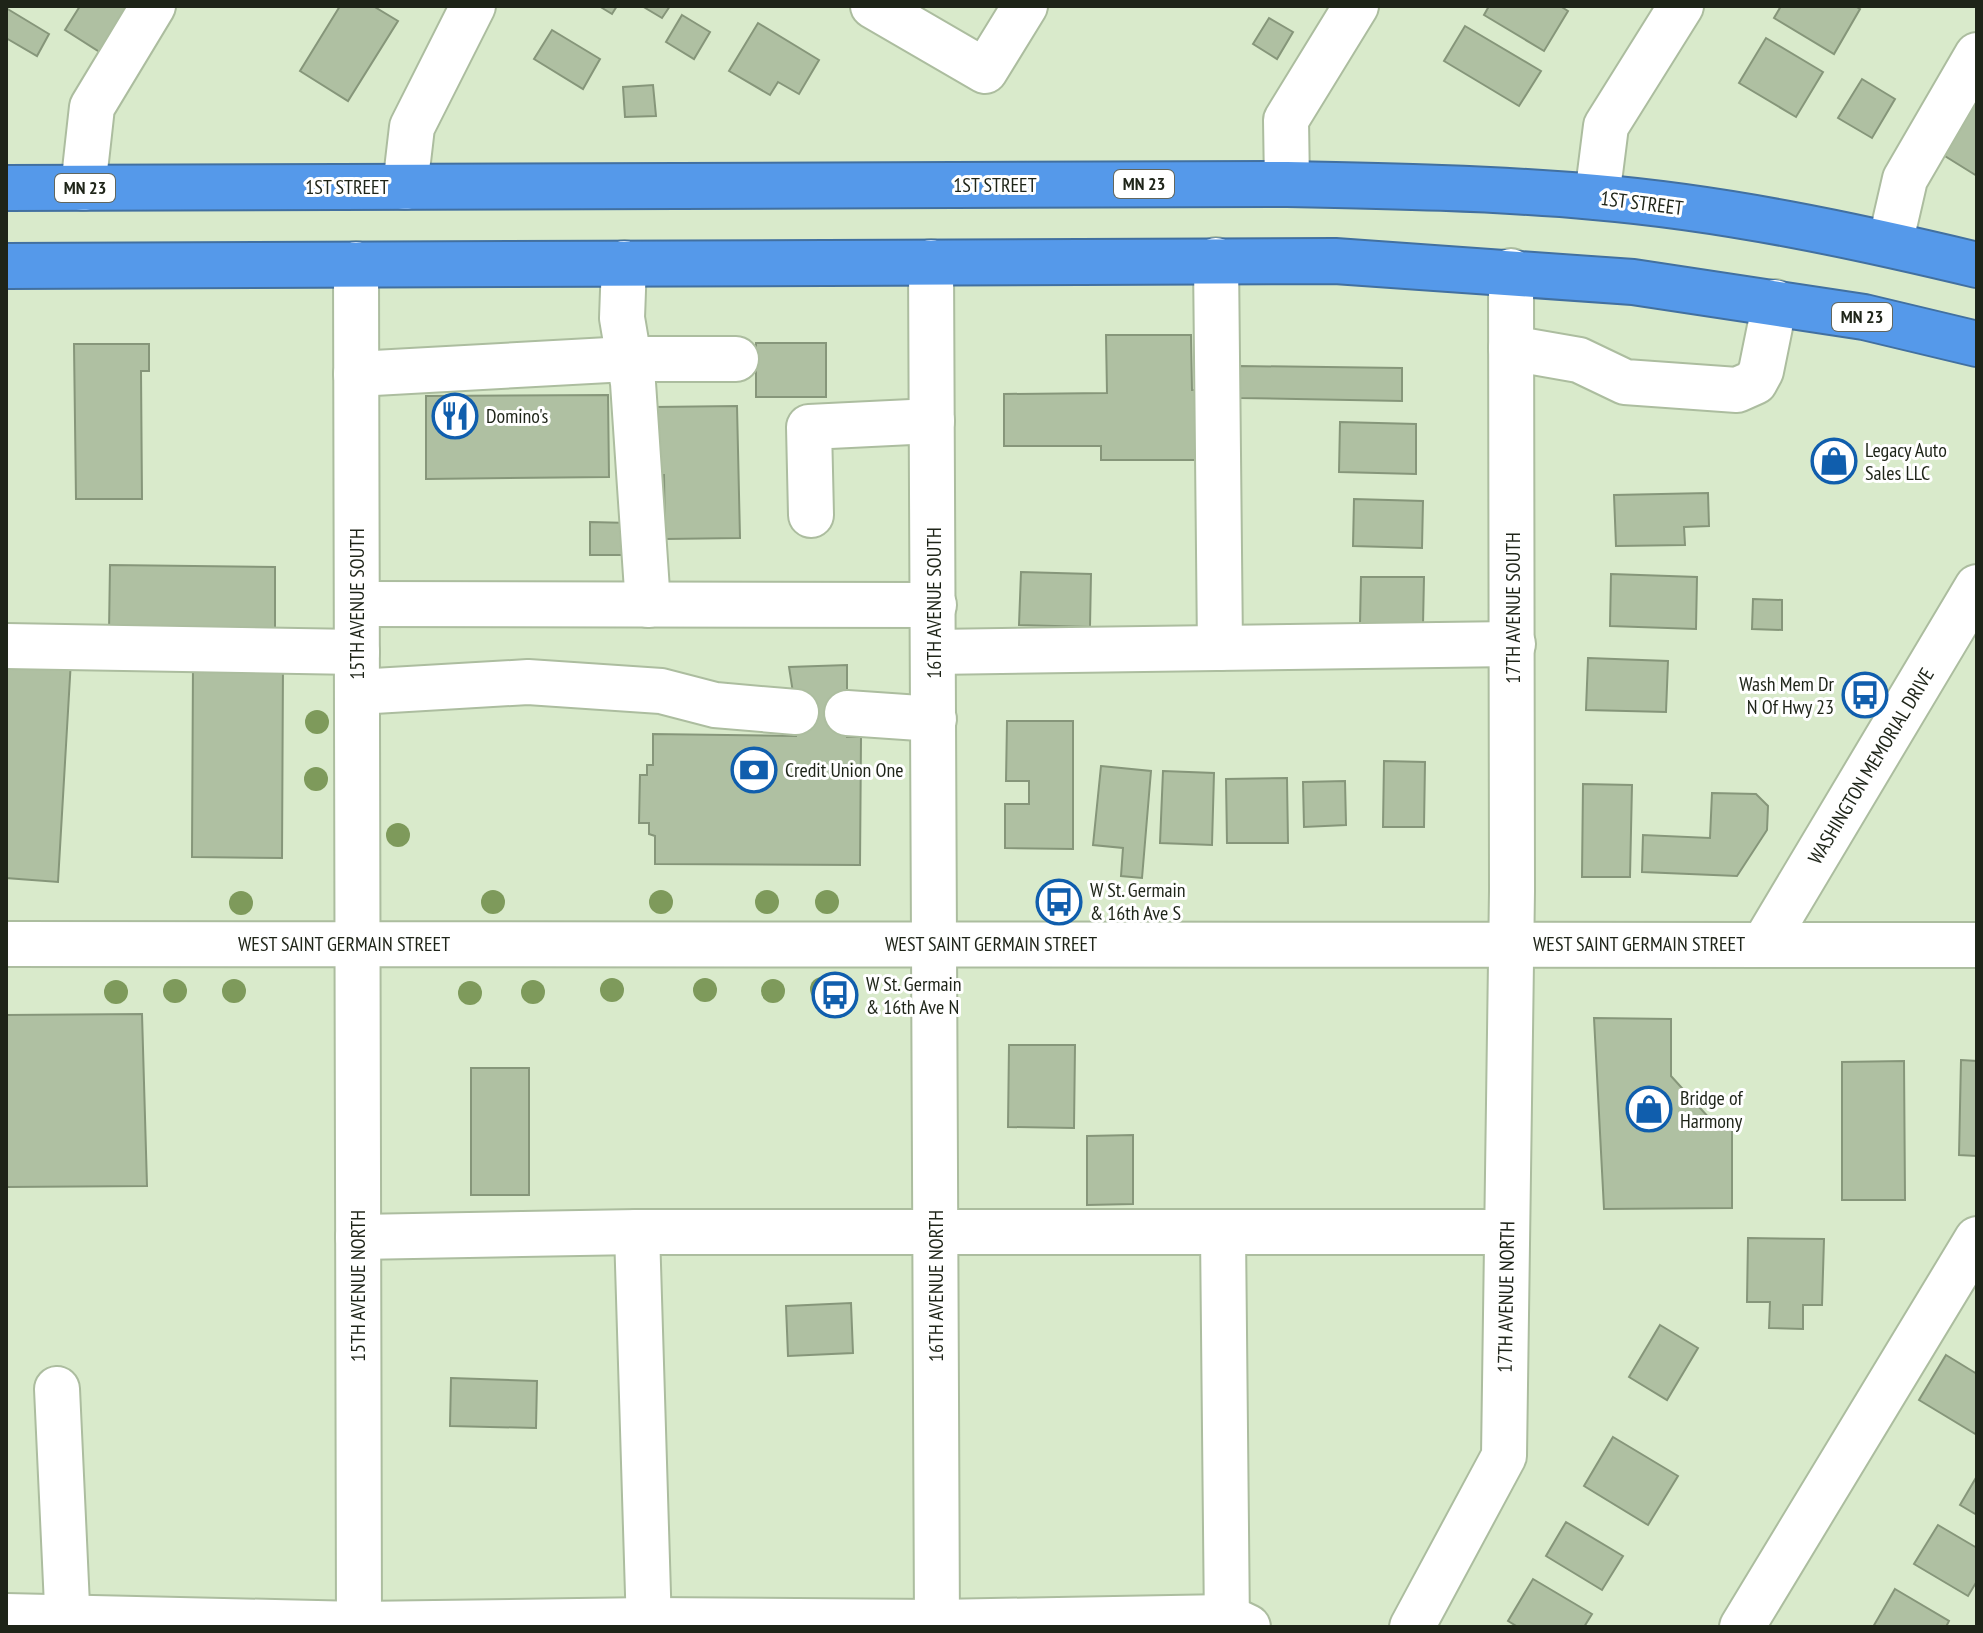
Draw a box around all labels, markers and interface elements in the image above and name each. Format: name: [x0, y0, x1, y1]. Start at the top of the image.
road number: MN 23: [1114, 170, 1174, 198]
street label: 1ST STREET: [953, 172, 1037, 198]
road number: MN 23: [55, 174, 115, 202]
street label: 1ST STREET: [305, 174, 389, 200]
street label: 1ST STREET: [1599, 185, 1685, 221]
road number: MN 23: [1832, 303, 1892, 331]
restaurant icon: Domino's: [431, 392, 479, 440]
place label: Domino's: [486, 403, 549, 429]
shop icon: Legacy Auto Sales LLC: [1810, 437, 1858, 485]
place label: Legacy Auto Sales LLC: [1865, 437, 1947, 486]
street label: 16TH AVENUE SOUTH: [921, 527, 947, 679]
street label: 15TH AVENUE SOUTH: [344, 528, 370, 680]
street label: 17TH AVENUE SOUTH: [1500, 532, 1526, 684]
street label: WASHINGTON MEMORIAL DRIVE: [1802, 663, 1940, 869]
place label: Wash Mem Dr N Of Hwy 23: [1739, 671, 1835, 720]
bus stop icon: Wash Mem Dr N Of Hwy 23: [1841, 671, 1889, 719]
bank icon: Credit Union One: [730, 746, 778, 794]
place label: Credit Union One: [785, 757, 904, 783]
place label: W St. Germain & 16th Ave S: [1090, 877, 1186, 926]
bus stop icon: W St. Germain & 16th Ave S: [1035, 878, 1083, 926]
street label: WEST SAINT GERMAIN STREET: [238, 931, 450, 957]
street label: WEST SAINT GERMAIN STREET: [885, 931, 1097, 957]
street label: WEST SAINT GERMAIN STREET: [1533, 931, 1745, 957]
bus stop icon: W St. Germain & 16th Ave N: [811, 971, 859, 1019]
place label: W St. Germain & 16th Ave N: [866, 971, 962, 1020]
shop icon: Bridge of Harmony: [1625, 1085, 1673, 1133]
place label: Bridge of Harmony: [1680, 1085, 1743, 1134]
street label: 15TH AVENUE NORTH: [345, 1210, 371, 1362]
street label: 16TH AVENUE NORTH: [923, 1210, 949, 1362]
street label: 17TH AVENUE NORTH: [1492, 1221, 1520, 1373]

